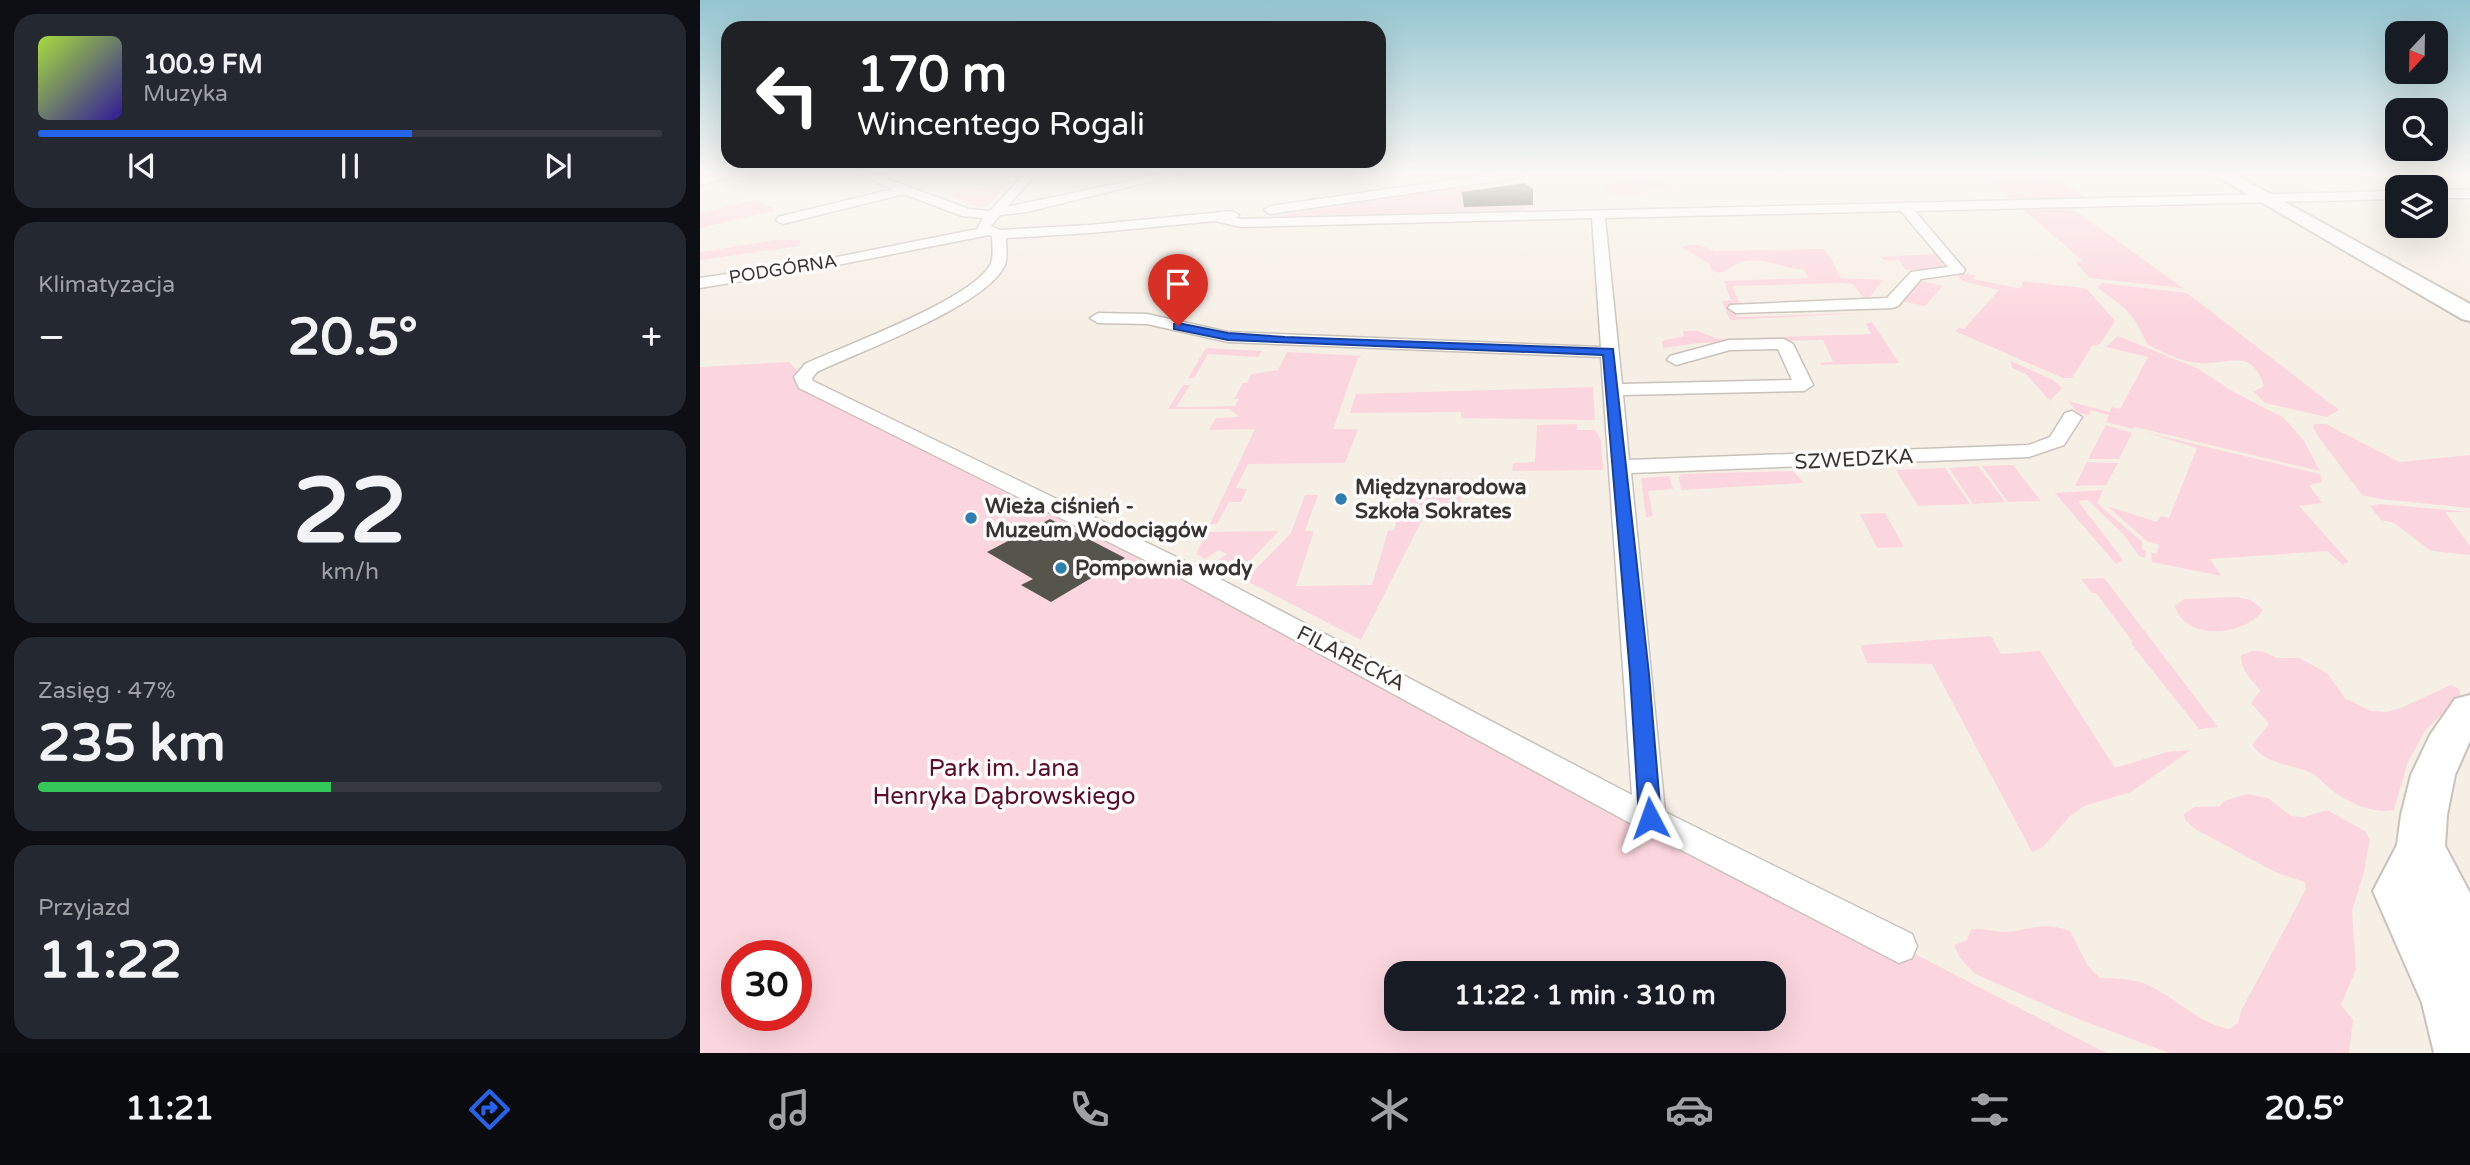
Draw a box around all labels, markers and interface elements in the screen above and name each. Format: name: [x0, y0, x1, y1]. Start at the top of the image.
north arrow: [2385, 21, 2448, 84]
map controls: [2385, 21, 2448, 238]
text: 170 m: [857, 46, 1007, 105]
text: 100.9 FM: [143, 49, 263, 80]
icon: left: [742, 49, 833, 140]
text: Muzyka: [143, 80, 228, 108]
button: search: [2385, 98, 2448, 161]
text: Wincentego Rogali: [857, 106, 1145, 144]
icon: previous: [123, 147, 161, 185]
icon: pause: [331, 147, 369, 185]
icon: next: [539, 147, 577, 185]
button: layers: [2385, 175, 2448, 238]
street label: PODGÓRNA: [727, 250, 839, 288]
pin: [1148, 254, 1208, 326]
icon: arrive: [1159, 265, 1197, 303]
text: Klimatyzacja: [38, 271, 175, 299]
text: 20.5°: [288, 306, 418, 369]
text: −: [38, 315, 65, 361]
text: +: [641, 315, 662, 361]
street label: SZWEDZKA: [1794, 444, 1914, 475]
text: 22: [293, 457, 407, 567]
place label: Międzynarodowa Szkoła Sokrates: [1355, 475, 1526, 524]
marker: Międzynarodowa Szkoła Sokrates: [1333, 491, 1349, 507]
place label: Wieża ciśnień - Muzeum Wodociągów: [985, 494, 1208, 543]
marker: Wieża ciśnień - Muzeum Wodociągów: [963, 510, 979, 526]
place label: Pompownia wody: [1075, 556, 1253, 581]
text: km/h: [321, 558, 379, 586]
marker: Pompownia wody: [1053, 560, 1069, 576]
street label: FILARECKA: [1292, 620, 1409, 696]
text: Zasięg · 47%: [38, 677, 175, 705]
text: 235 km: [38, 712, 226, 775]
park label: Park im. Jana Henryka Dąbrowskiego: [872, 754, 1136, 811]
position arrow: [1613, 781, 1687, 855]
text: Przyjazd: [38, 894, 131, 922]
text: 11:22: [38, 929, 182, 992]
speed limit sign: 30: [721, 940, 812, 1031]
text: 11:22 · 1 min · 310 m: [1454, 980, 1716, 1011]
icon: directions: [465, 1085, 514, 1134]
icon: music: [765, 1085, 814, 1134]
icon: phone: [1065, 1085, 1114, 1134]
icon: climate: [1365, 1085, 1414, 1134]
icon: car: [1665, 1085, 1714, 1134]
icon: filters: [1965, 1085, 2014, 1134]
text: 11:21: [125, 1090, 214, 1128]
text: 20.5°: [2264, 1090, 2344, 1128]

